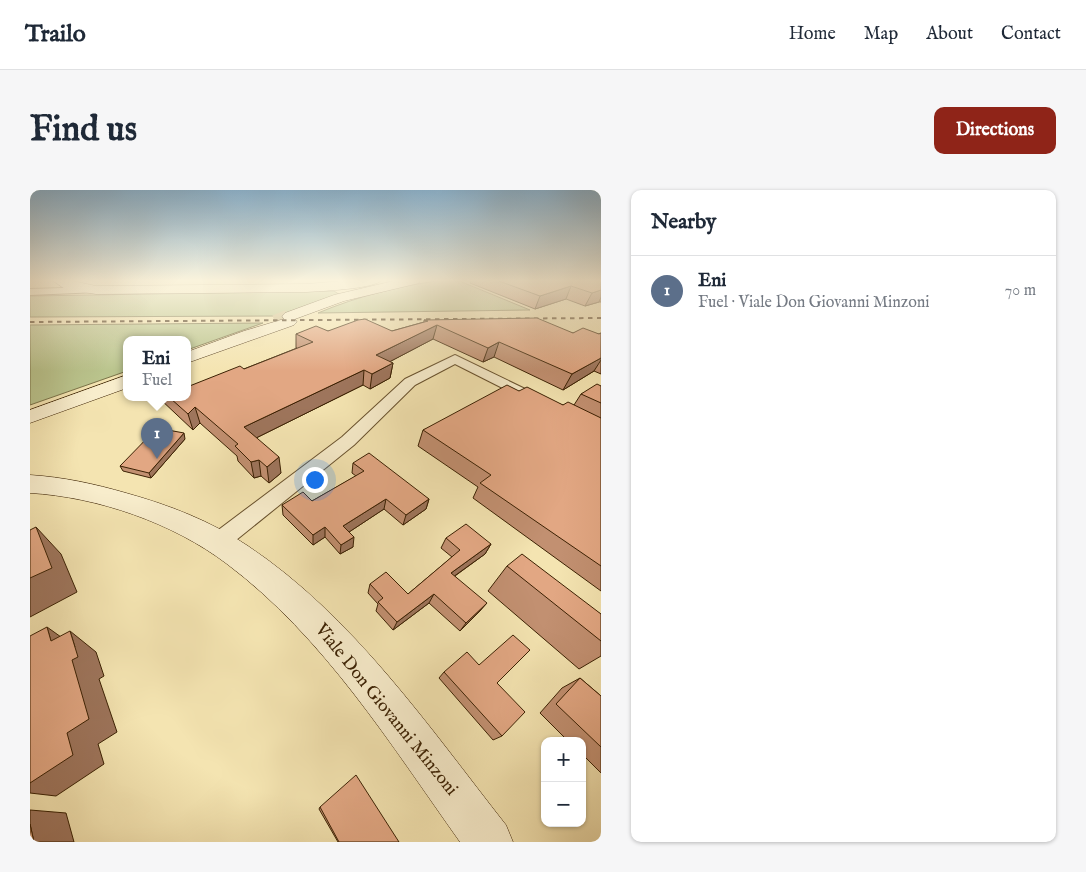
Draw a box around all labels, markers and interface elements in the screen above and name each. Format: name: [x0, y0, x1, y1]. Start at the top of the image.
text: Trailo: [25, 19, 86, 50]
text: Home: [789, 23, 836, 46]
text: Map: [864, 23, 898, 46]
text: About: [926, 23, 973, 46]
text: Contact: [1001, 23, 1061, 46]
button: Directions: [934, 107, 1056, 154]
text: Find us: [30, 108, 137, 153]
text: Nearby: [651, 209, 716, 236]
text: Eni: [698, 269, 726, 293]
text: 1: [664, 281, 670, 301]
text: 70 m: [1005, 281, 1036, 301]
text: Fuel · Viale Don Giovanni Minzoni: [698, 293, 930, 313]
popup: [123, 336, 191, 401]
text: Eni: [142, 347, 170, 371]
text: Fuel: [142, 371, 172, 391]
pin: 1: [141, 418, 173, 459]
your location: [302, 467, 328, 493]
street label: Viale Don Giovanni Minzoni: [309, 618, 463, 801]
map controls: [541, 737, 586, 827]
button: +: [541, 737, 586, 782]
button: −: [541, 782, 586, 827]

